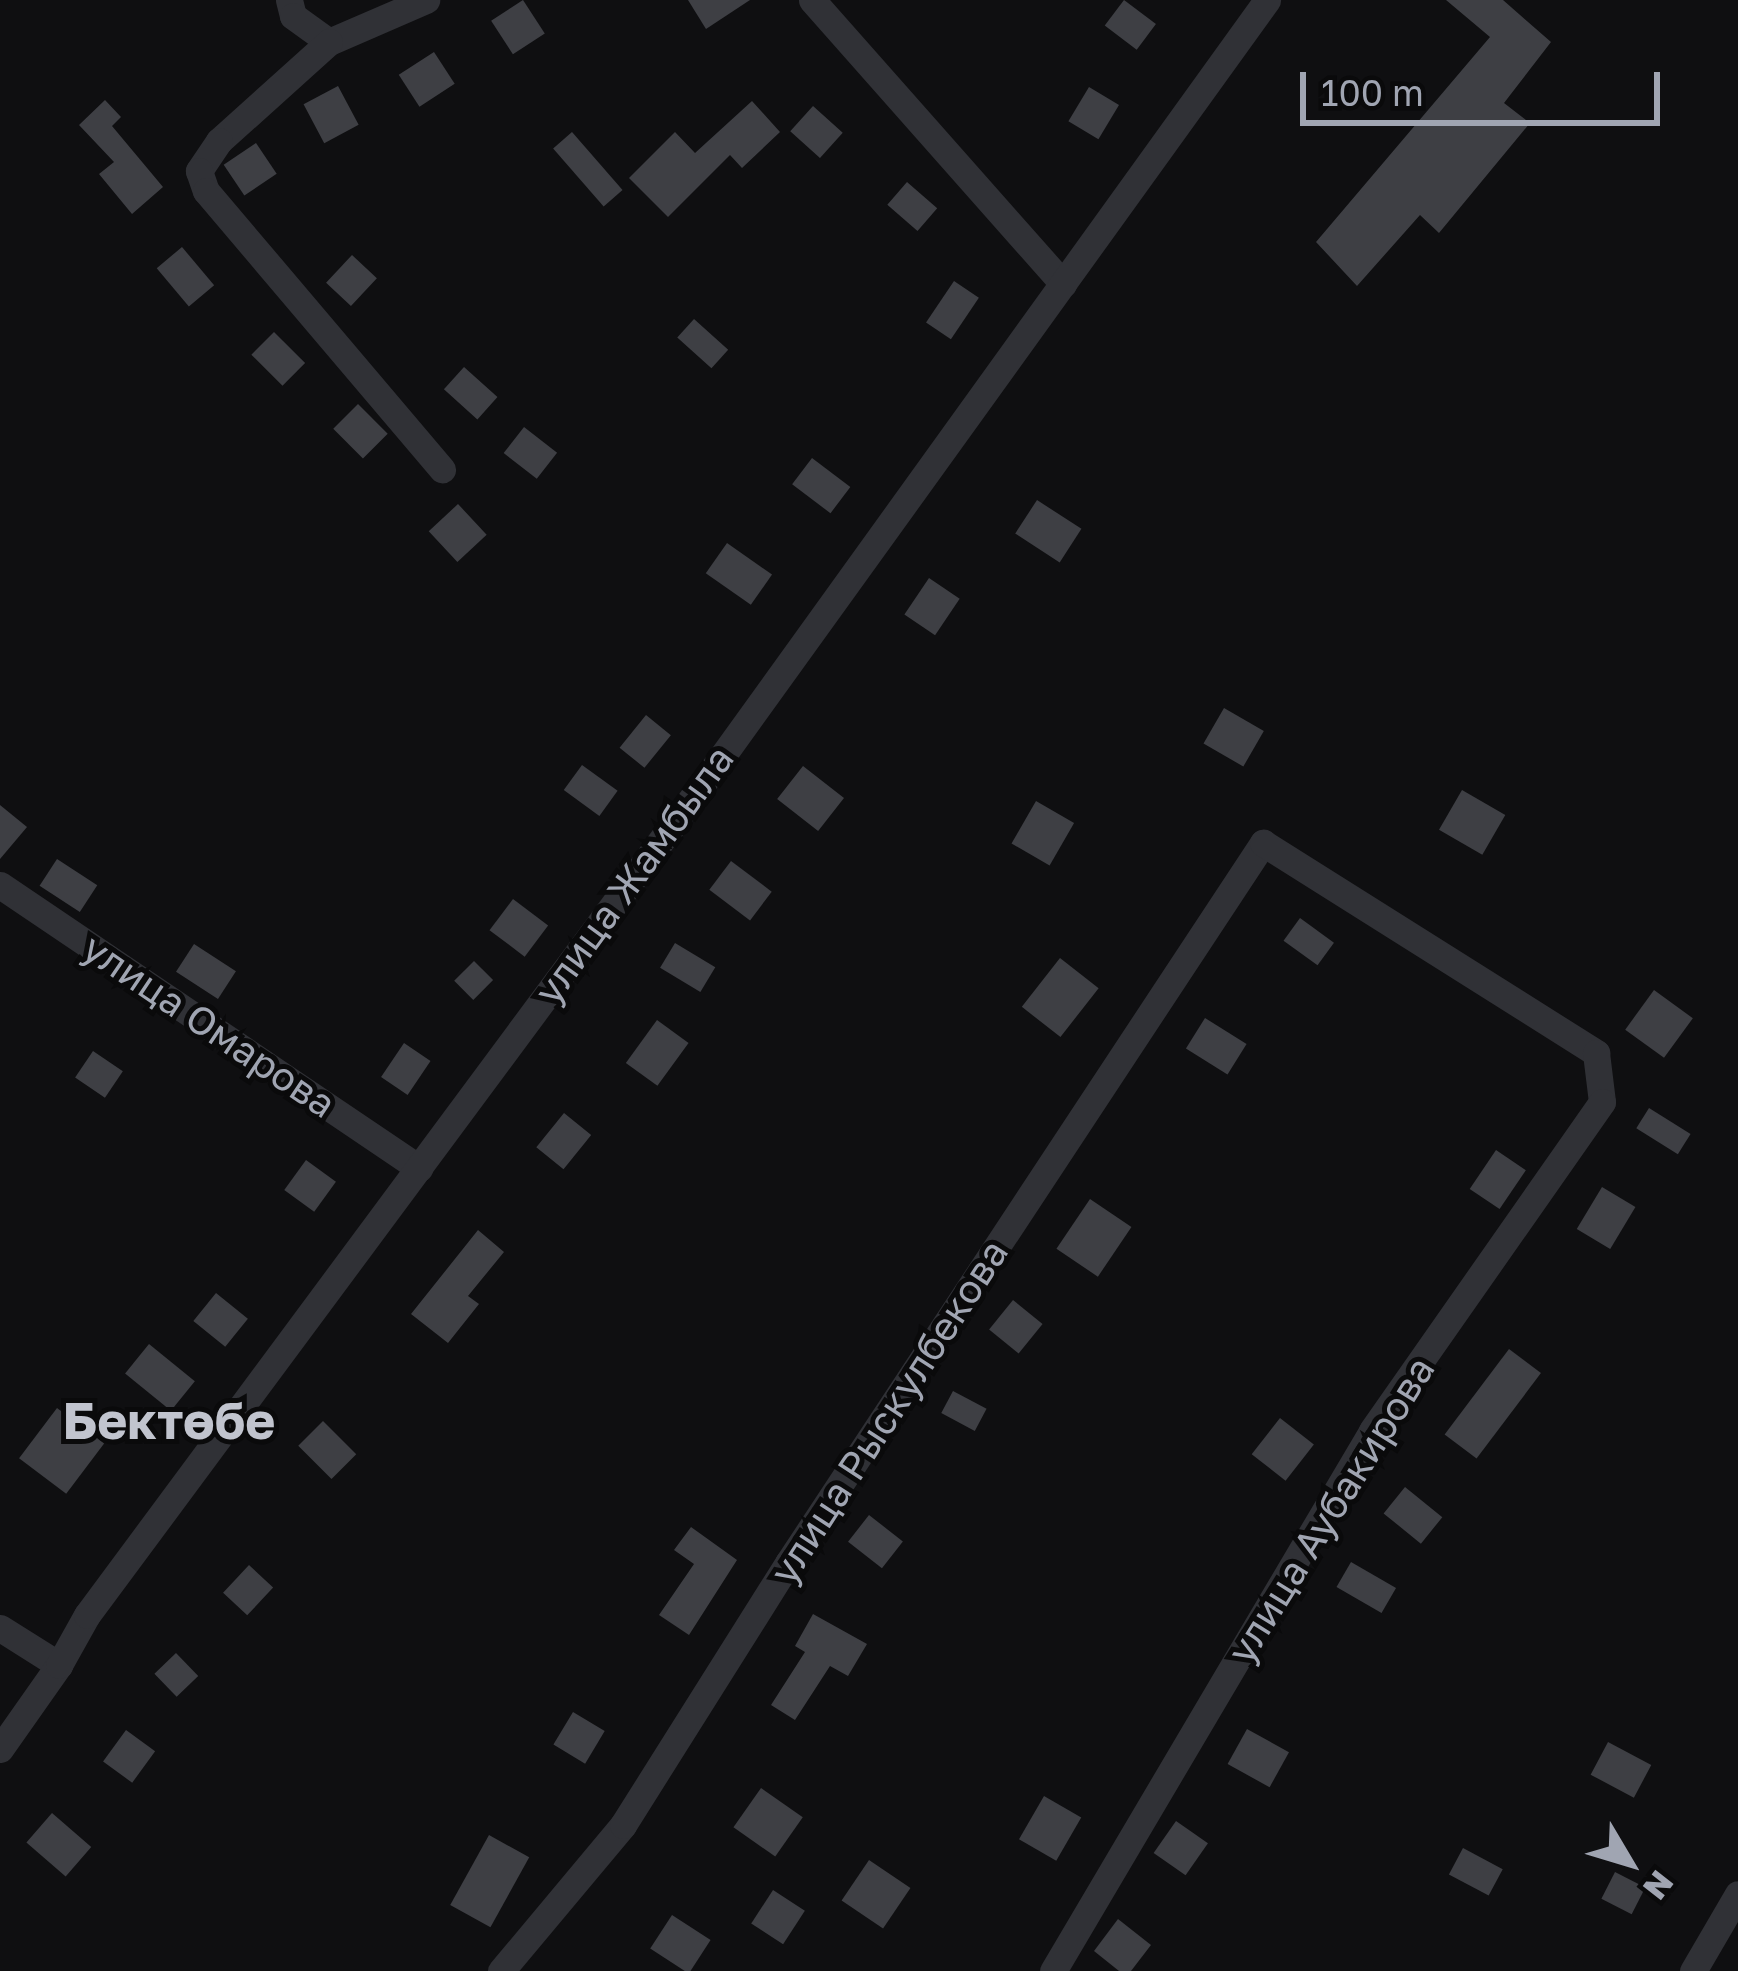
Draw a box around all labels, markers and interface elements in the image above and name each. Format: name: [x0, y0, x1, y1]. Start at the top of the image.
scale bar: [1306, 48, 1666, 122]
text: 100 m: [1321, 71, 1424, 114]
street label: улица Жамбыла: [525, 737, 743, 1013]
street label: улица Омарова: [74, 924, 344, 1128]
street label: улица Рыскулбекова: [760, 1231, 1018, 1593]
street label: улица Аубакирова: [1218, 1348, 1444, 1672]
district label: Бектөбе: [63, 1389, 275, 1451]
north arrow: [1570, 1803, 1690, 1923]
text: N: [1636, 1864, 1682, 1907]

